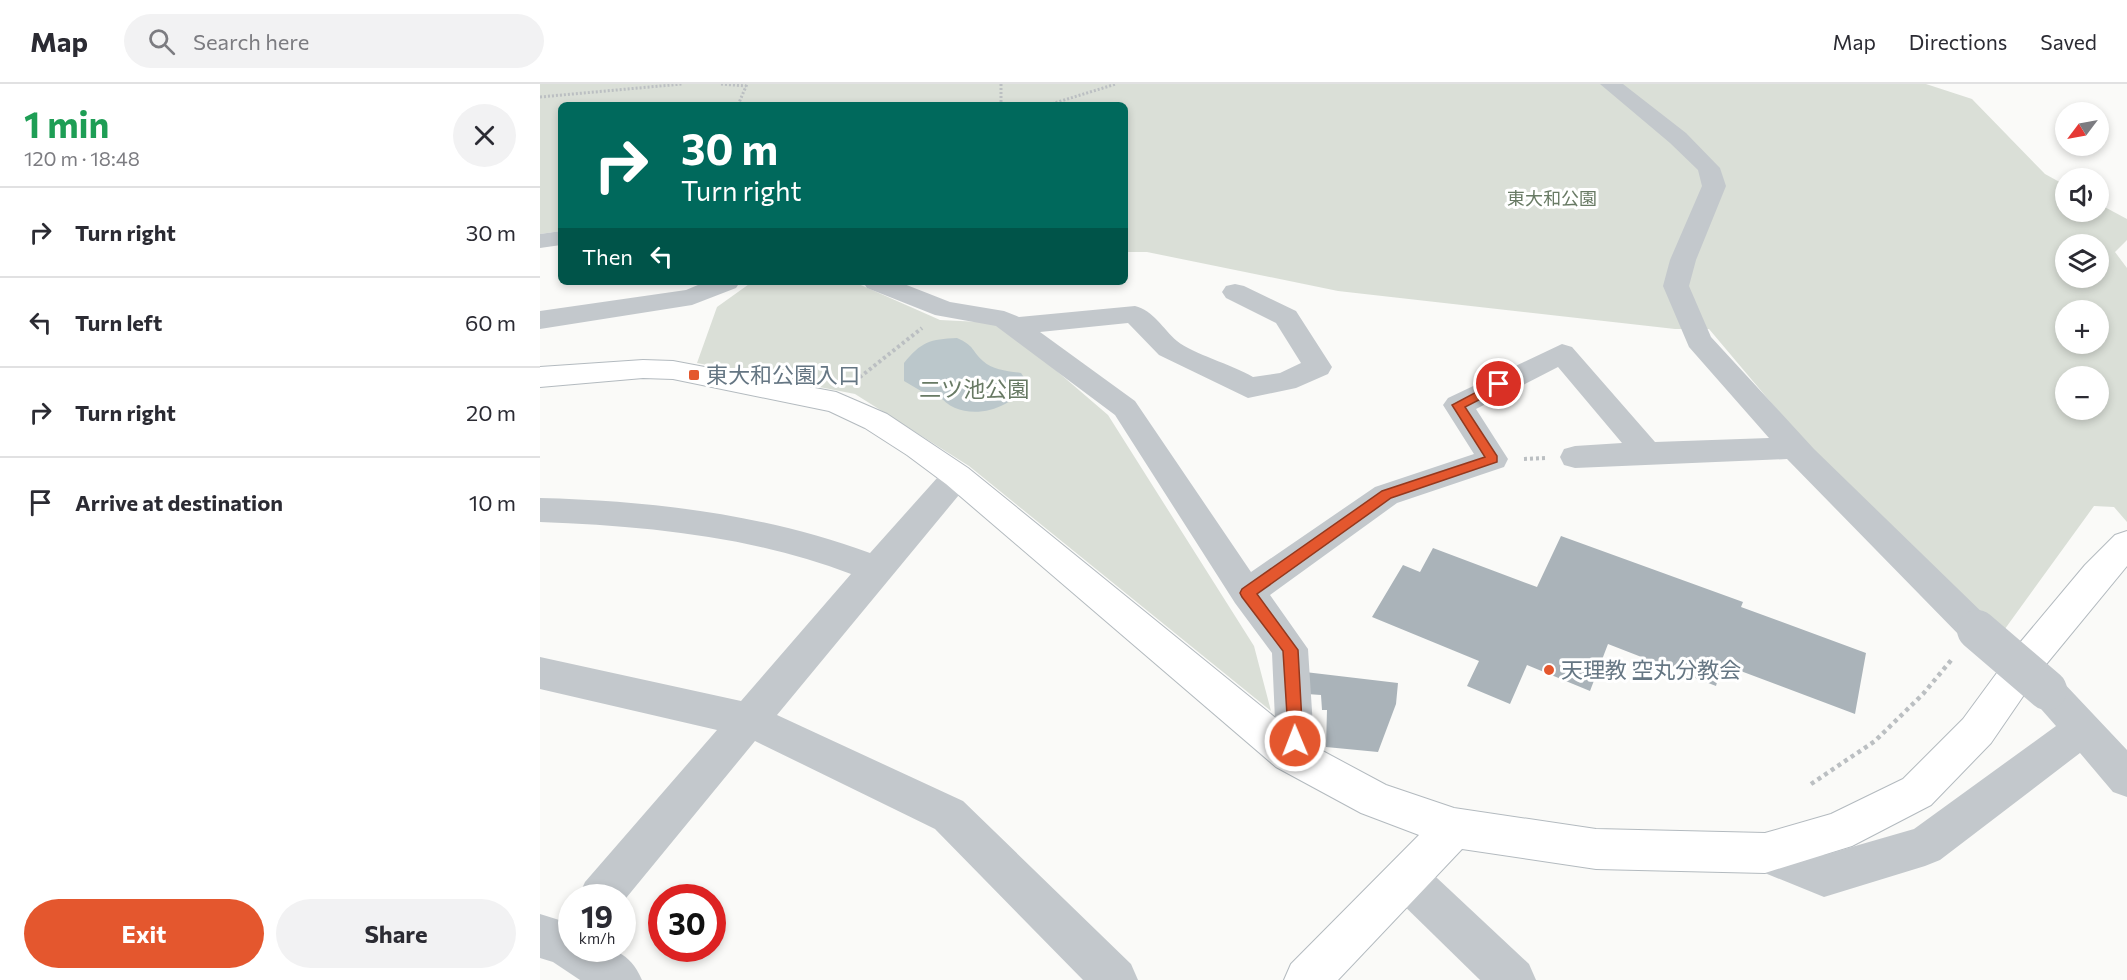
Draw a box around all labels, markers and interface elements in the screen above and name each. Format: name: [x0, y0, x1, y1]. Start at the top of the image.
search box: [124, 14, 544, 68]
text: Map: [30, 24, 88, 58]
icon: search: [145, 25, 178, 58]
text: Search here: [193, 28, 309, 55]
text: Map: [1833, 29, 1876, 54]
text: Directions: [1909, 29, 2007, 54]
text: Saved: [2040, 29, 2097, 54]
text: 1 min: [24, 101, 109, 145]
north arrow: [2055, 102, 2109, 156]
map controls: [2055, 102, 2109, 420]
button: close: [453, 104, 516, 167]
text: 30 m: [681, 122, 778, 174]
icon: right: [582, 126, 660, 204]
text: 120 m · 18:48: [24, 146, 140, 170]
button: sound: [2055, 168, 2109, 222]
text: Turn right: [681, 174, 801, 207]
park label: 東大和公園: [1507, 187, 1597, 209]
icon: right: [24, 216, 57, 249]
text: Turn right: [75, 219, 176, 246]
text: 30 m: [466, 219, 516, 246]
button: layers: [2055, 234, 2109, 288]
icon: left: [645, 240, 678, 273]
text: Then: [582, 243, 633, 270]
button: +: [2055, 300, 2109, 354]
icon: left: [24, 306, 57, 339]
text: Turn left: [75, 309, 162, 336]
text: 60 m: [465, 309, 516, 336]
pin: [1473, 358, 1524, 409]
place label: 東大和公園入口: [706, 361, 860, 388]
button: −: [2055, 366, 2109, 420]
icon: arrive: [1482, 367, 1515, 400]
marker: 東大和公園入口: [687, 368, 701, 382]
park label: 二ツ池公園: [919, 375, 1029, 402]
icon: right: [24, 396, 57, 429]
text: Turn right: [75, 399, 176, 426]
text: 20 m: [466, 399, 516, 426]
icon: arrive: [24, 486, 57, 519]
text: Arrive at destination: [75, 489, 283, 516]
text: 10 m: [469, 489, 516, 516]
place label: 天理教 空丸分教会: [1561, 656, 1741, 683]
marker: 天理教 空丸分教会: [1542, 663, 1556, 677]
position arrow: [1263, 709, 1327, 773]
speed limit sign: 30: [648, 884, 726, 962]
text: 19: [581, 897, 613, 934]
button: Exit: [24, 899, 264, 968]
button: Share: [276, 899, 516, 968]
text: km/h: [579, 929, 615, 947]

